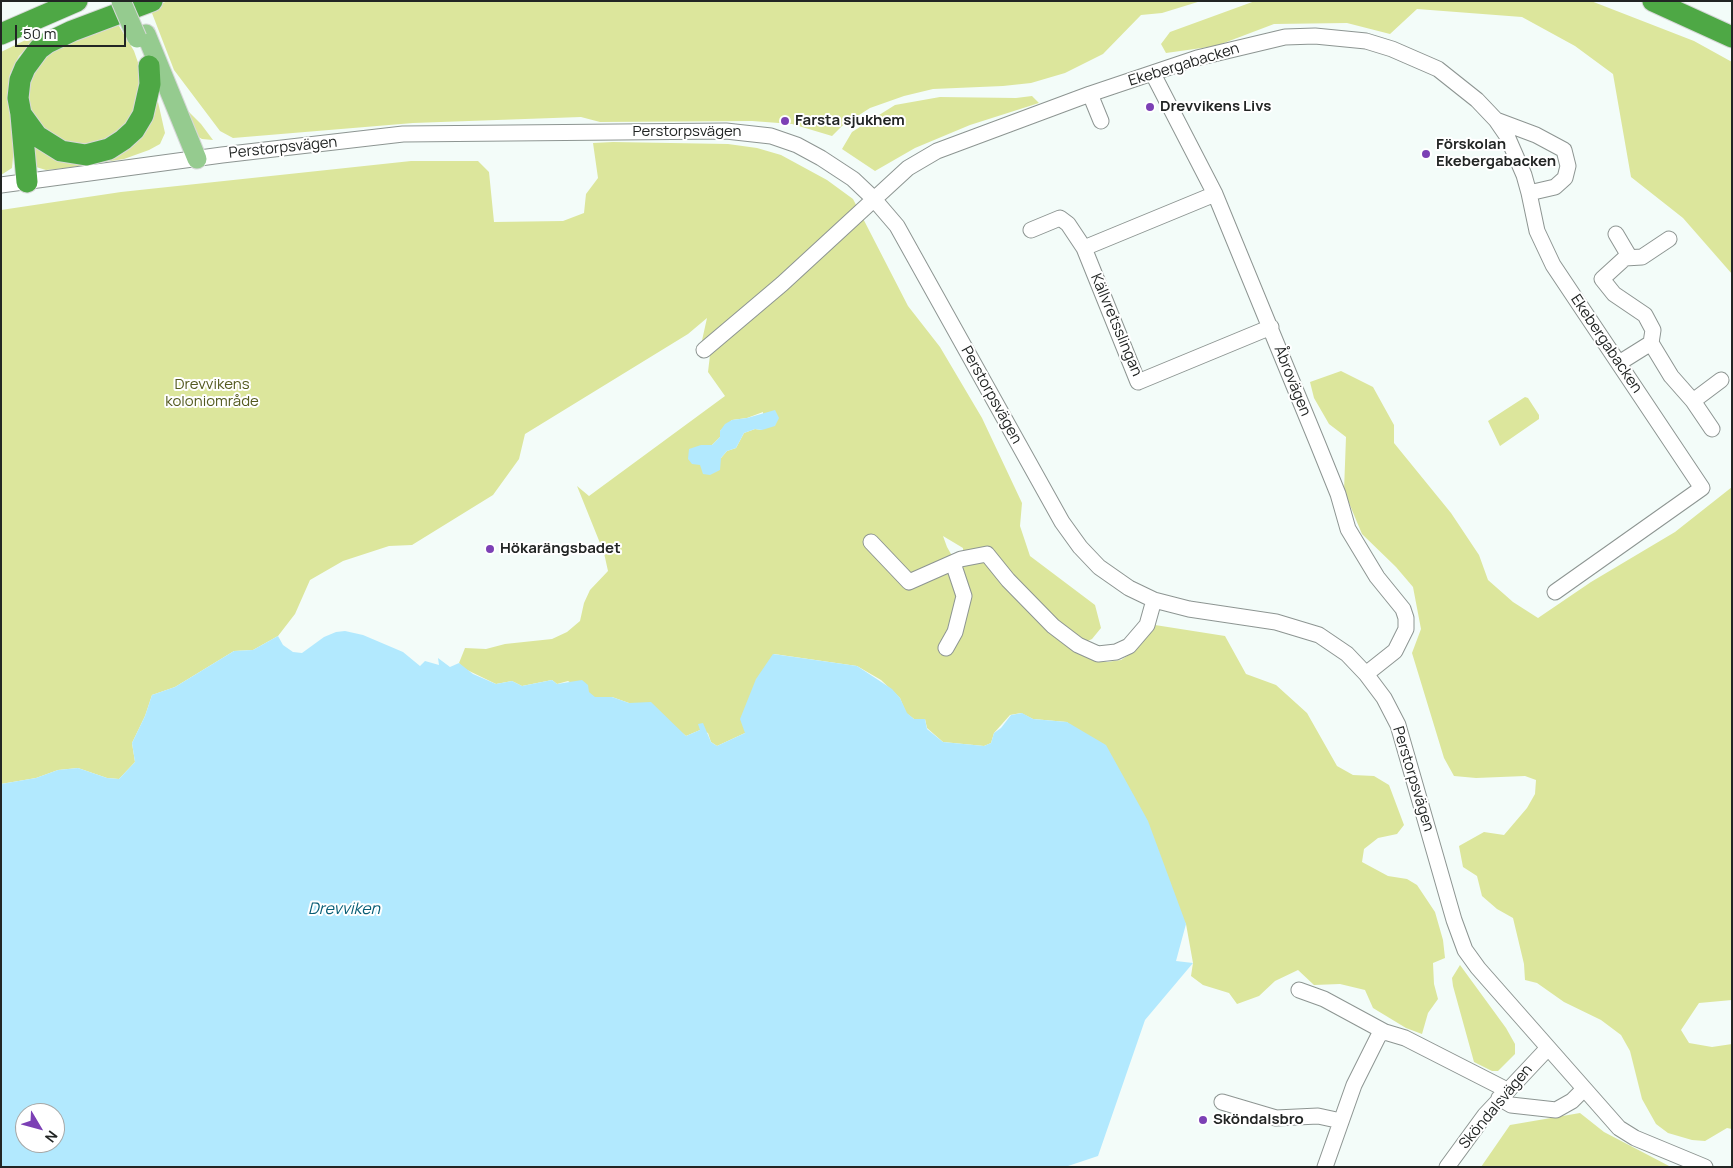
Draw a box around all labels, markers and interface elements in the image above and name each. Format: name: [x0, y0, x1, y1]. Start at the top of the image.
scale bar: [18, 15, 129, 47]
text: 50 m: [23, 23, 57, 44]
street label: Ekebergabacken: [1126, 40, 1242, 90]
place label: Drevvikens Livs: [1160, 98, 1271, 116]
marker: Drevvikens Livs: [1144, 101, 1156, 113]
place label: Farsta sjukhem: [795, 112, 905, 130]
marker: Farsta sjukhem: [779, 115, 791, 127]
street label: Perstorpsvägen: [633, 123, 741, 141]
street label: Perstorpsvägen: [228, 133, 338, 163]
place label: Förskolan Ekebergabacken: [1436, 136, 1556, 171]
marker: Förskolan Ekebergabacken: [1420, 148, 1432, 160]
street label: Källvretsslingan: [1086, 271, 1146, 379]
street label: Ekebergabacken: [1566, 291, 1646, 397]
street label: Perstorpsvägen: [957, 343, 1025, 447]
street label: Åbrovägen: [1270, 343, 1314, 419]
park label: Drevvikens koloniområde: [165, 376, 259, 411]
place label: Hökarängsbadet: [500, 540, 621, 558]
marker: Hökarängsbadet: [484, 543, 496, 555]
street label: Perstorpsvägen: [1388, 724, 1438, 834]
water label: Drevviken: [308, 900, 380, 920]
street label: Sköndalsvägen: [1456, 1061, 1536, 1153]
north arrow: [15, 1103, 65, 1153]
place label: Sköndalsbro: [1213, 1111, 1304, 1129]
marker: Sköndalsbro: [1197, 1114, 1209, 1126]
text: N: [41, 1127, 62, 1146]

